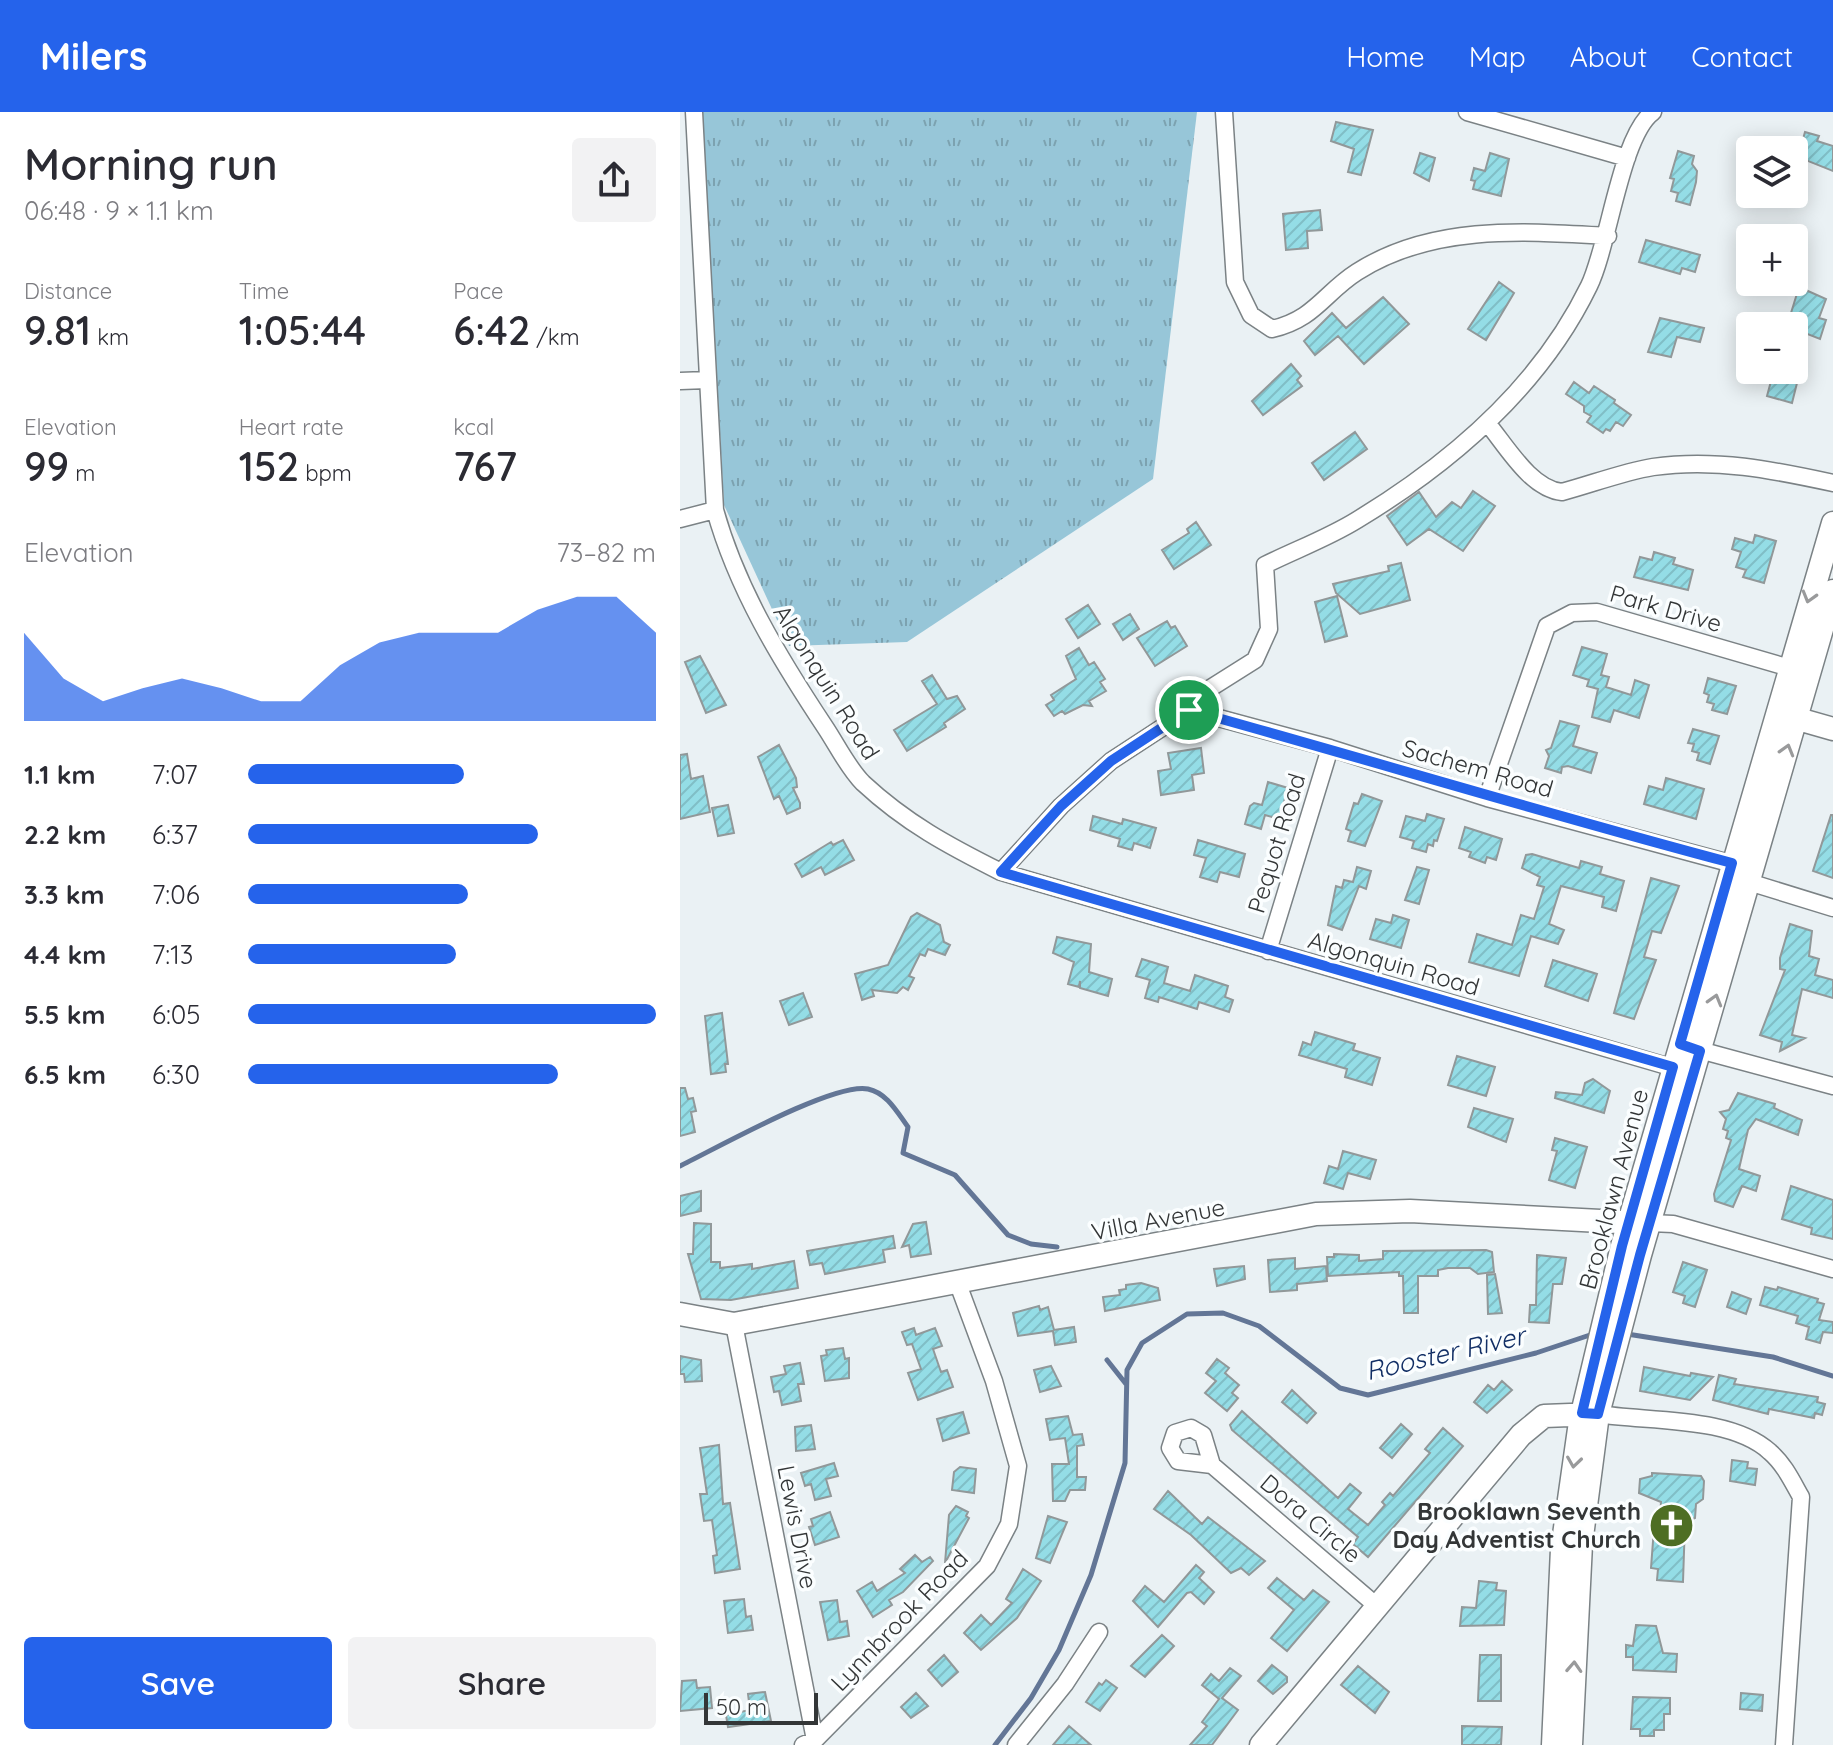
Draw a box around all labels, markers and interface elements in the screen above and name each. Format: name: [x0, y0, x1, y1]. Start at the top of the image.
text: Milers: [40, 32, 147, 80]
text: Home: [1346, 39, 1425, 74]
text: Map: [1469, 39, 1526, 74]
text: About: [1570, 39, 1647, 74]
text: Contact: [1691, 39, 1793, 74]
text: Morning run: [24, 136, 278, 191]
map controls: [1736, 136, 1808, 384]
button: layers: [1736, 136, 1808, 208]
button: share: [572, 138, 656, 222]
text: 06:48 · 9 × 1.1 km: [24, 194, 214, 227]
button: +: [1736, 224, 1808, 296]
text: Distance: [24, 277, 112, 305]
text: Time: [239, 277, 289, 305]
text: Pace: [453, 277, 504, 305]
text: 9.81: [24, 305, 91, 355]
text: 1:05:44: [239, 305, 366, 355]
text: 6:42: [453, 305, 530, 355]
button: −: [1736, 312, 1808, 384]
text: km: [91, 323, 129, 351]
text: /km: [530, 323, 580, 351]
text: Elevation: [24, 413, 117, 441]
text: Heart rate: [239, 413, 344, 441]
text: kcal: [453, 413, 494, 441]
text: 99: [24, 441, 69, 491]
text: 152: [239, 441, 299, 491]
text: 767: [453, 441, 517, 491]
text: m: [69, 459, 95, 487]
text: bpm: [299, 459, 352, 487]
text: Elevation: [24, 536, 134, 569]
text: 73–82 m: [557, 536, 656, 569]
street label: Park Drive: [1607, 578, 1725, 638]
one-way arrow: [1802, 590, 1818, 603]
street label: Algonquin Road: [767, 599, 887, 765]
pin: [1155, 676, 1223, 744]
icon: arrive: [1167, 688, 1211, 732]
street label: Sachem Road: [1399, 732, 1557, 804]
one-way arrow: [1778, 744, 1794, 758]
text: 1.1 km: [24, 758, 95, 791]
text: 7:07: [152, 758, 198, 791]
street label: Pequot Road: [1241, 769, 1311, 917]
text: 2.2 km: [24, 818, 106, 851]
text: 6:37: [152, 818, 198, 851]
text: 3.3 km: [24, 878, 104, 911]
text: 7:06: [152, 878, 200, 911]
street label: Algonquin Road: [1305, 924, 1483, 1002]
text: 4.4 km: [24, 938, 106, 971]
text: 7:13: [152, 938, 193, 971]
one-way arrow: [1706, 994, 1722, 1008]
text: 5.5 km: [24, 998, 105, 1031]
text: 6:05: [152, 998, 201, 1031]
text: 6.5 km: [24, 1058, 106, 1091]
text: 6:30: [152, 1058, 200, 1091]
street label: Brooklawn Avenue: [1572, 1085, 1654, 1293]
street label: Villa Avenue: [1089, 1191, 1227, 1247]
water label: Rooster River: [1362, 1318, 1531, 1387]
one-way arrow: [1566, 1455, 1583, 1469]
street label: Lewis Drive: [771, 1463, 825, 1591]
street label: Dora Circle: [1254, 1467, 1368, 1569]
place label: Brooklawn Seventh Day Adventist Church: [1393, 1496, 1641, 1554]
church icon: Brooklawn Seventh Day Adventist Church: [1648, 1501, 1696, 1549]
street label: Lynnbrook Road: [824, 1543, 974, 1697]
button: Save: [24, 1637, 332, 1729]
button: Share: [348, 1637, 656, 1729]
one-way arrow: [1566, 1660, 1583, 1673]
scale bar: [704, 1689, 818, 1725]
text: 50 m: [716, 1693, 767, 1721]

